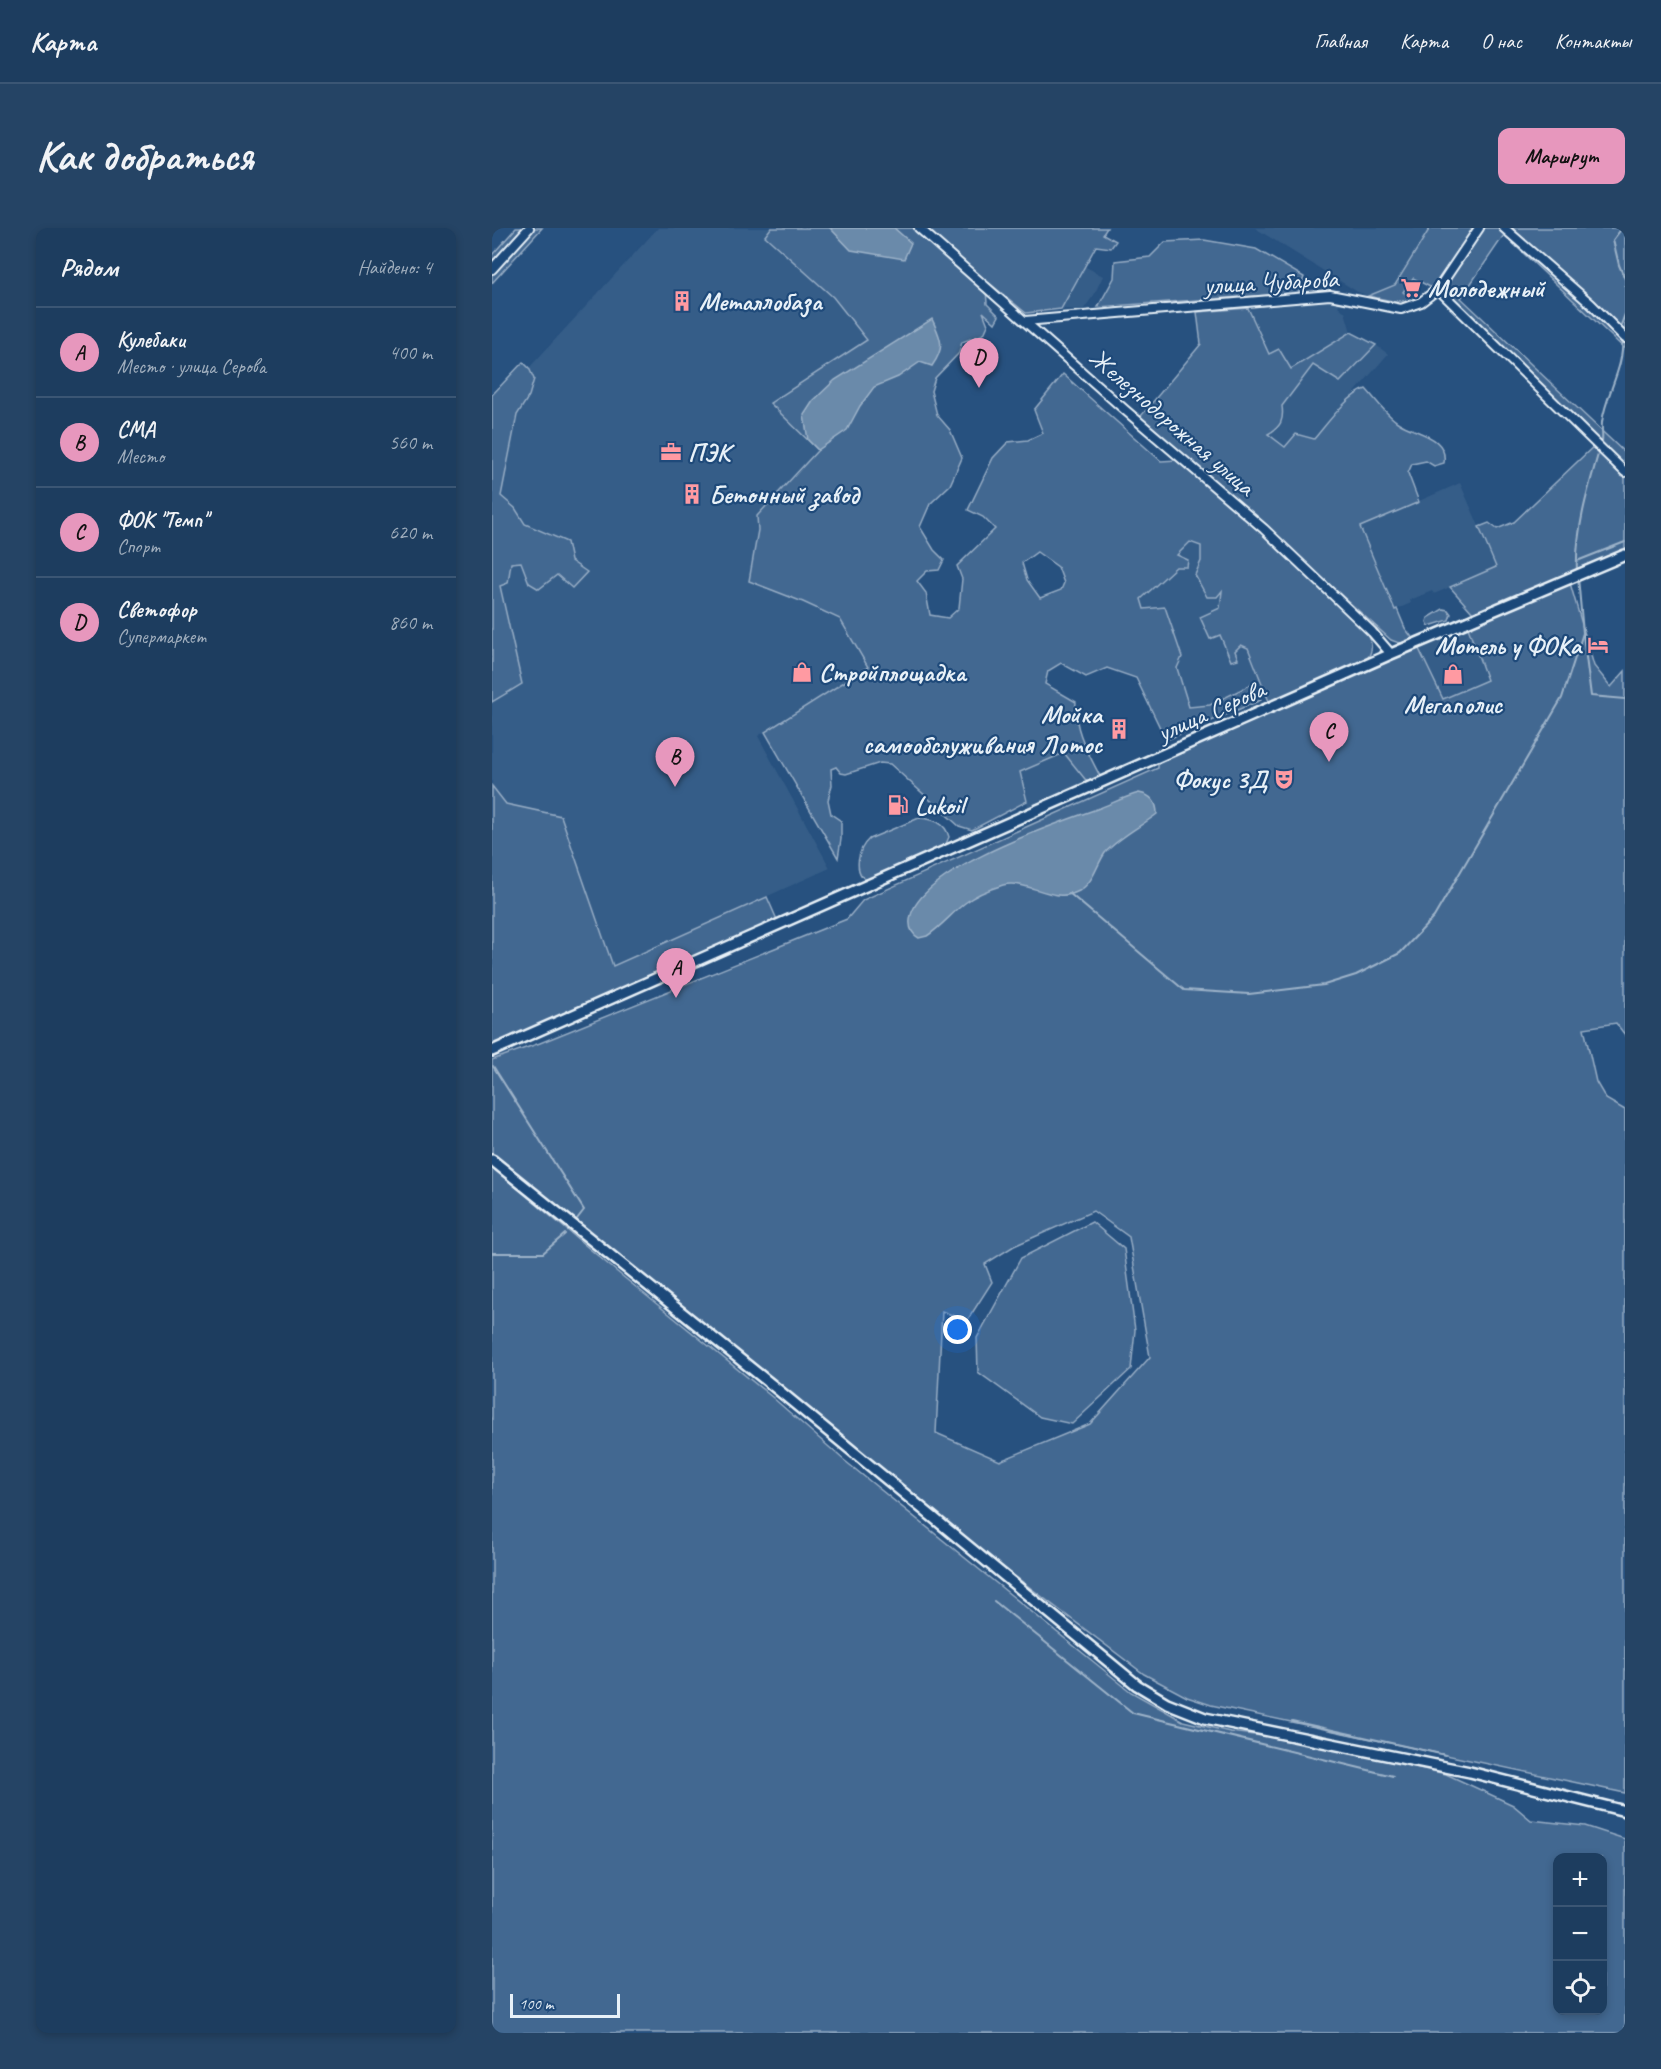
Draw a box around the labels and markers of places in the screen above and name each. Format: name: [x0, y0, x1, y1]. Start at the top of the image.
place label: Молодежный: [1428, 272, 1547, 305]
supermarket icon: Молодежный: [1399, 276, 1423, 300]
place label: Металлобаза: [699, 285, 823, 318]
building icon: Металлобаза: [670, 289, 694, 313]
pin: D: [960, 338, 998, 388]
place label: ПЭК: [688, 436, 736, 469]
office icon: ПЭК: [659, 440, 683, 464]
place label: Бетонный завод: [709, 478, 861, 511]
building icon: Бетонный завод: [680, 482, 704, 506]
place label: Мотель у ФОКа: [1435, 629, 1583, 662]
hotel icon: Мотель у ФОКа: [1586, 633, 1610, 657]
place label: Стройплощадка: [819, 656, 968, 689]
shop icon: Стройплощадка: [790, 660, 814, 684]
shop icon: Мегаполис: [1441, 662, 1465, 686]
place label: Мегаполис: [1404, 688, 1504, 721]
place label: Мойка самообслуживания Лотос: [863, 698, 1104, 761]
pin: C: [1310, 712, 1348, 762]
building icon: Мойка самообслуживания Лотос: [1107, 717, 1131, 741]
pin: B: [656, 738, 694, 787]
place label: Фокус 3Д: [1174, 763, 1270, 796]
theatre icon: Фокус 3Д: [1272, 767, 1296, 791]
place label: Lukoil: [915, 789, 968, 822]
fuel station icon: Lukoil: [886, 793, 910, 817]
pin: A: [656, 948, 696, 998]

